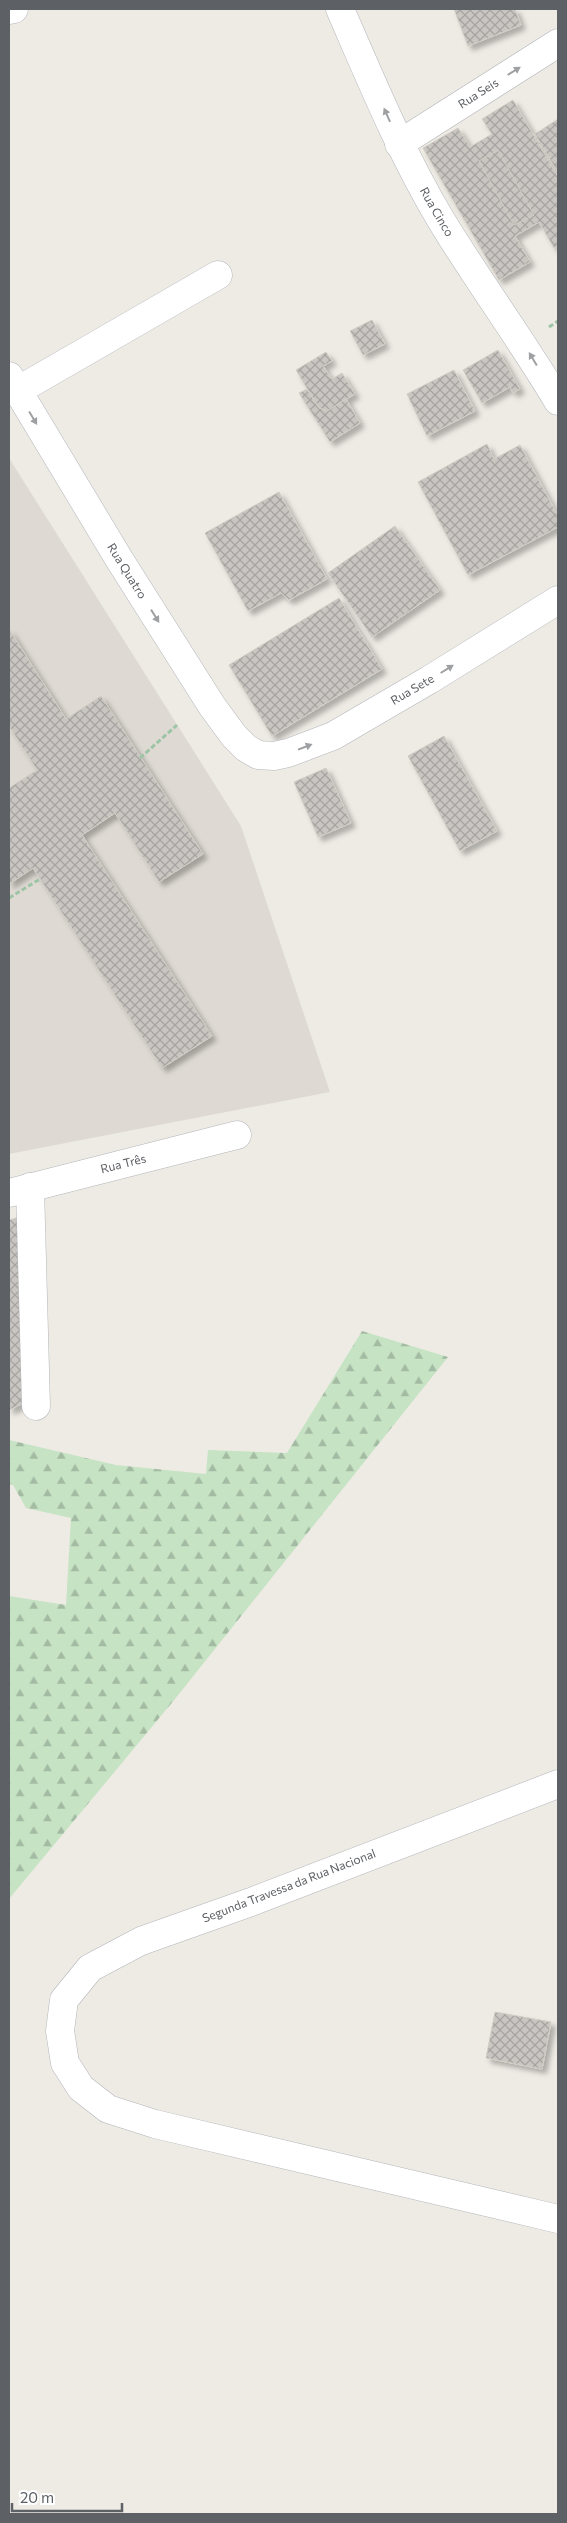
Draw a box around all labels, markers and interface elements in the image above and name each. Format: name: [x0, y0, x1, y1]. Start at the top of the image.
one-way arrow: [507, 66, 520, 75]
street label: Rua Seis: [455, 75, 501, 111]
one-way arrow: [382, 108, 390, 122]
street label: Rua Cinco: [418, 185, 457, 239]
one-way arrow: [528, 353, 538, 366]
one-way arrow: [28, 411, 38, 425]
street label: Rua Quatro: [105, 540, 150, 601]
one-way arrow: [150, 609, 160, 623]
one-way arrow: [441, 664, 454, 673]
street label: Rua Sete: [388, 671, 436, 707]
one-way arrow: [298, 743, 313, 751]
street label: Rua Três: [99, 1150, 147, 1175]
street label: Segunda Travessa da Rua Nacional: [200, 1845, 377, 1925]
scale bar: [12, 2480, 122, 2512]
text: 20 m: [20, 2488, 54, 2506]

